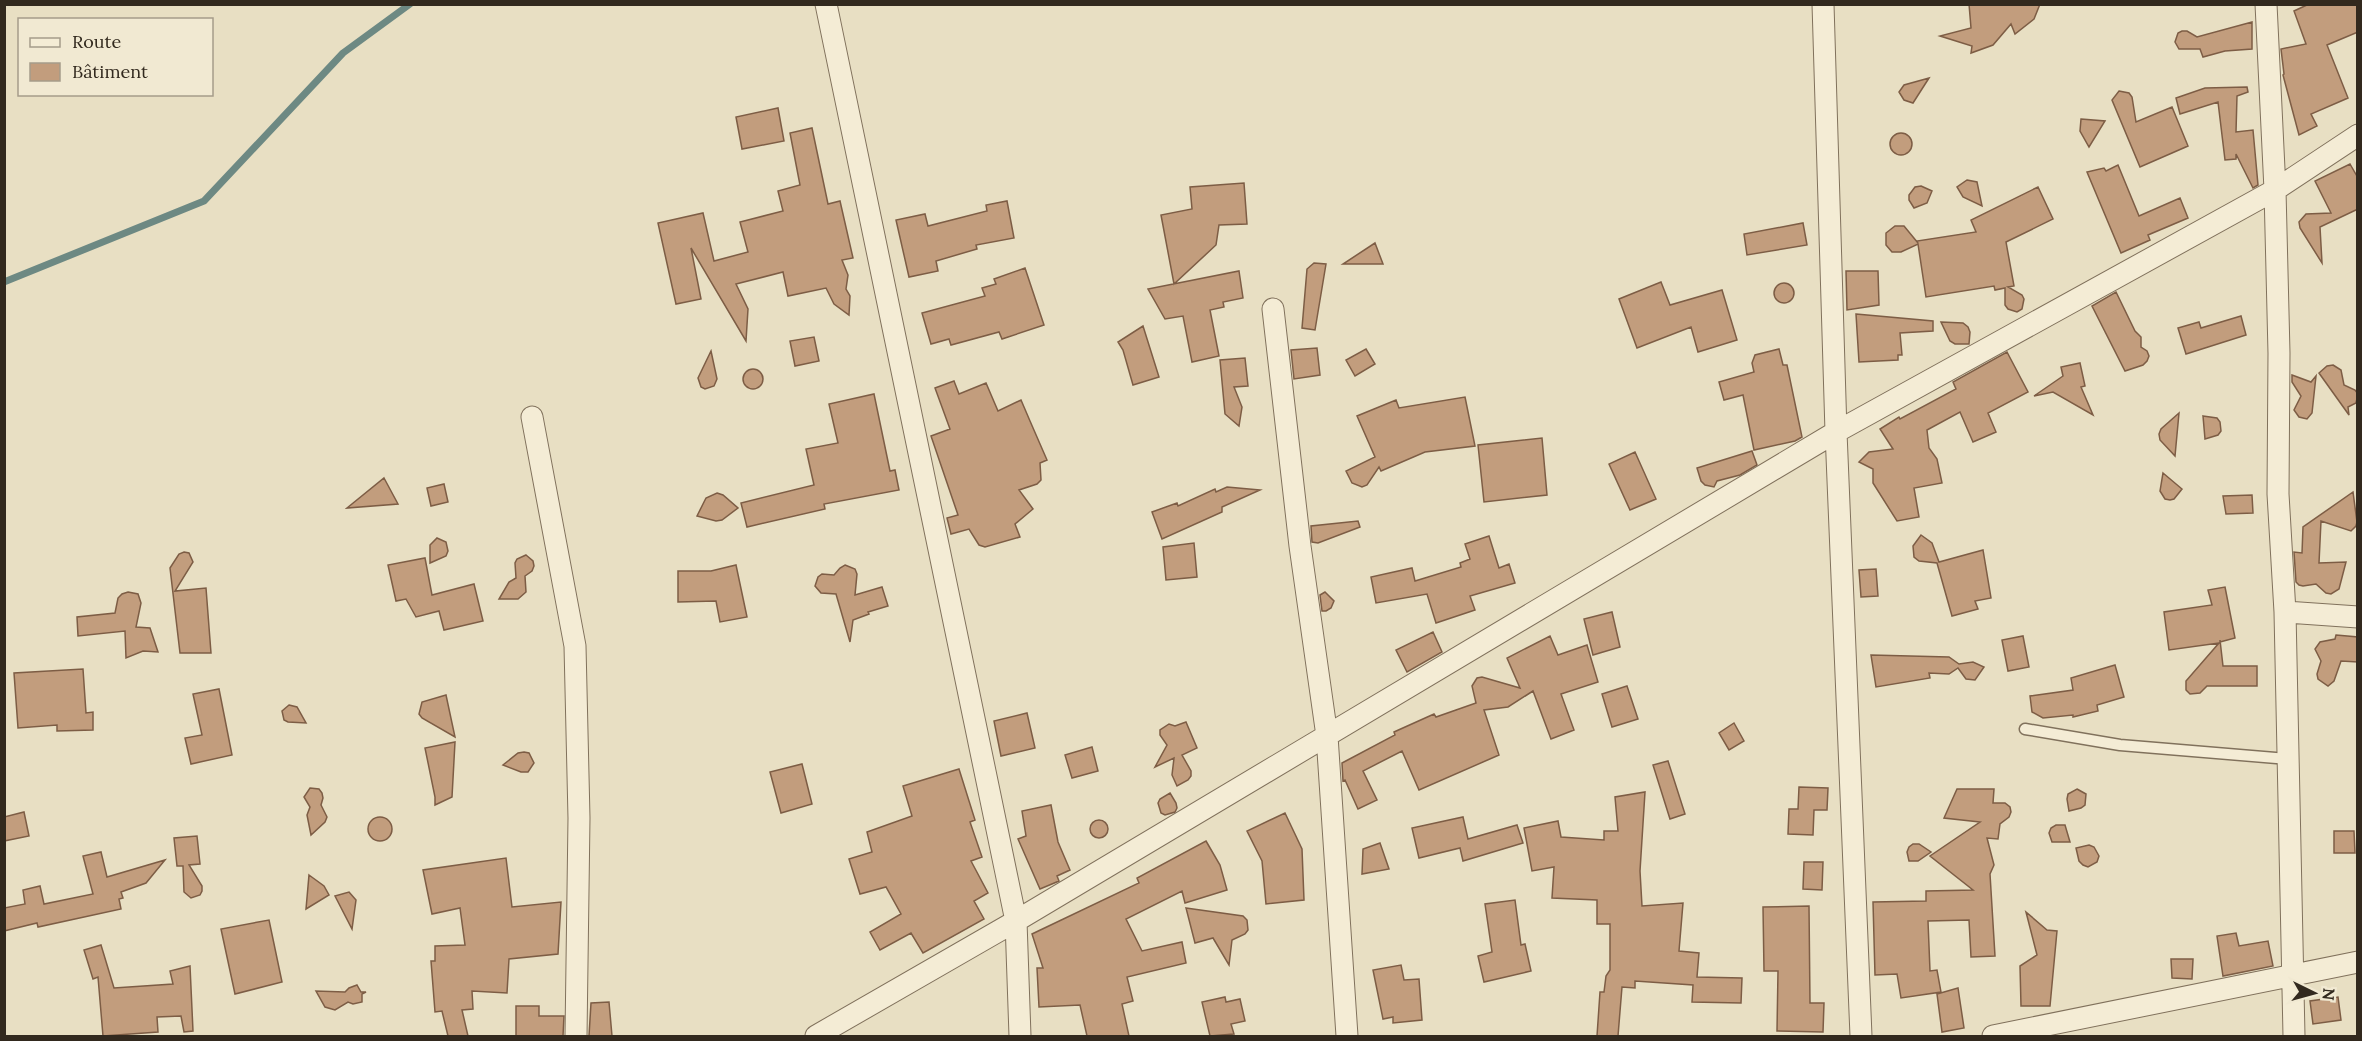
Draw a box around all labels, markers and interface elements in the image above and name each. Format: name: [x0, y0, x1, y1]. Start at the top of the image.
legend: [18, 18, 213, 96]
text: Route: [72, 30, 121, 53]
text: Bâtiment: [72, 60, 148, 83]
north arrow: [2284, 963, 2344, 1023]
text: N: [2318, 987, 2339, 1001]

